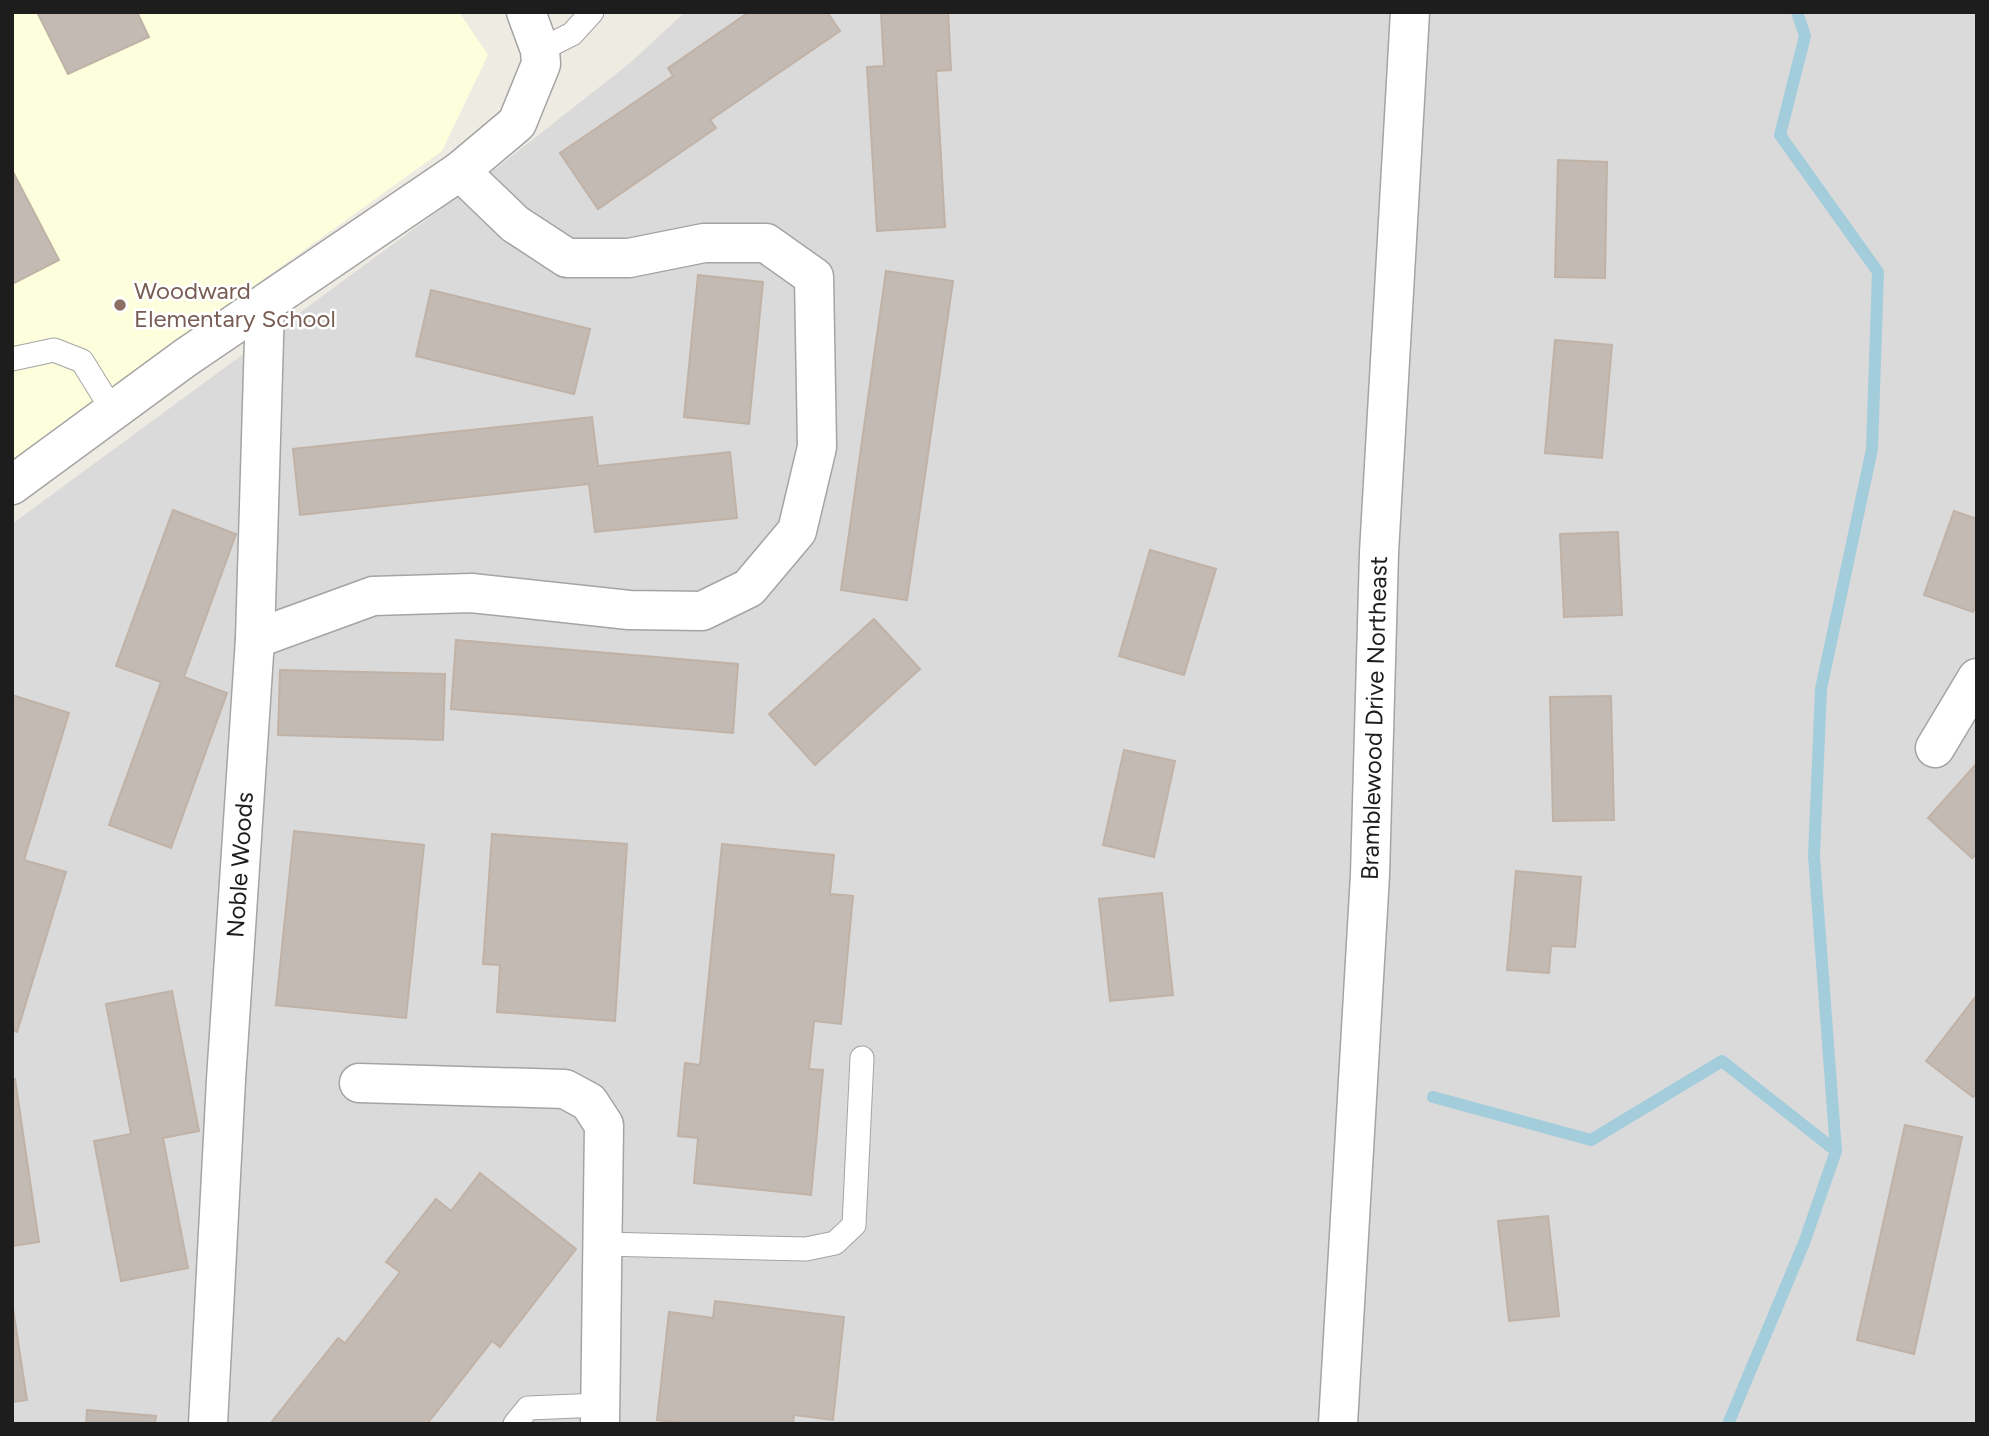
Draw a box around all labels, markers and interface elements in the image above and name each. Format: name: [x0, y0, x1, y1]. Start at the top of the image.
place label: Woodward Elementary School: [134, 276, 336, 333]
marker: Woodward Elementary School: [112, 297, 128, 313]
street label: Bramblewood Drive Northeast: [1355, 556, 1393, 880]
street label: Noble Woods: [220, 791, 259, 939]

